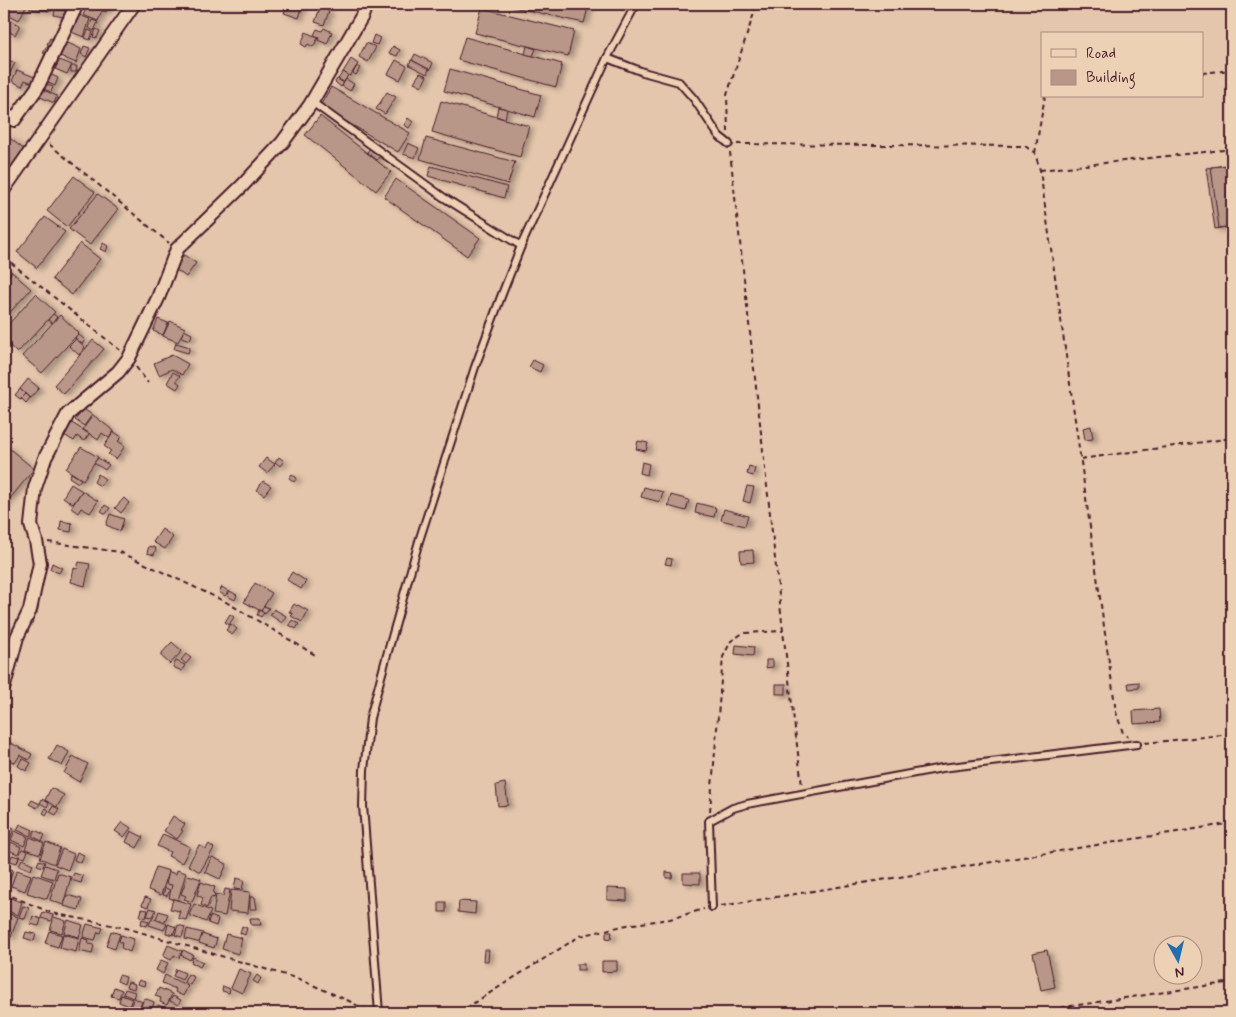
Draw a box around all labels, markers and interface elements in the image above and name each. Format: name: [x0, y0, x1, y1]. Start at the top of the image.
legend: [1041, 32, 1204, 98]
text: Road: [1086, 44, 1116, 64]
text: Building: [1086, 68, 1136, 89]
north arrow: [1154, 934, 1204, 984]
text: N: [1174, 962, 1186, 981]

